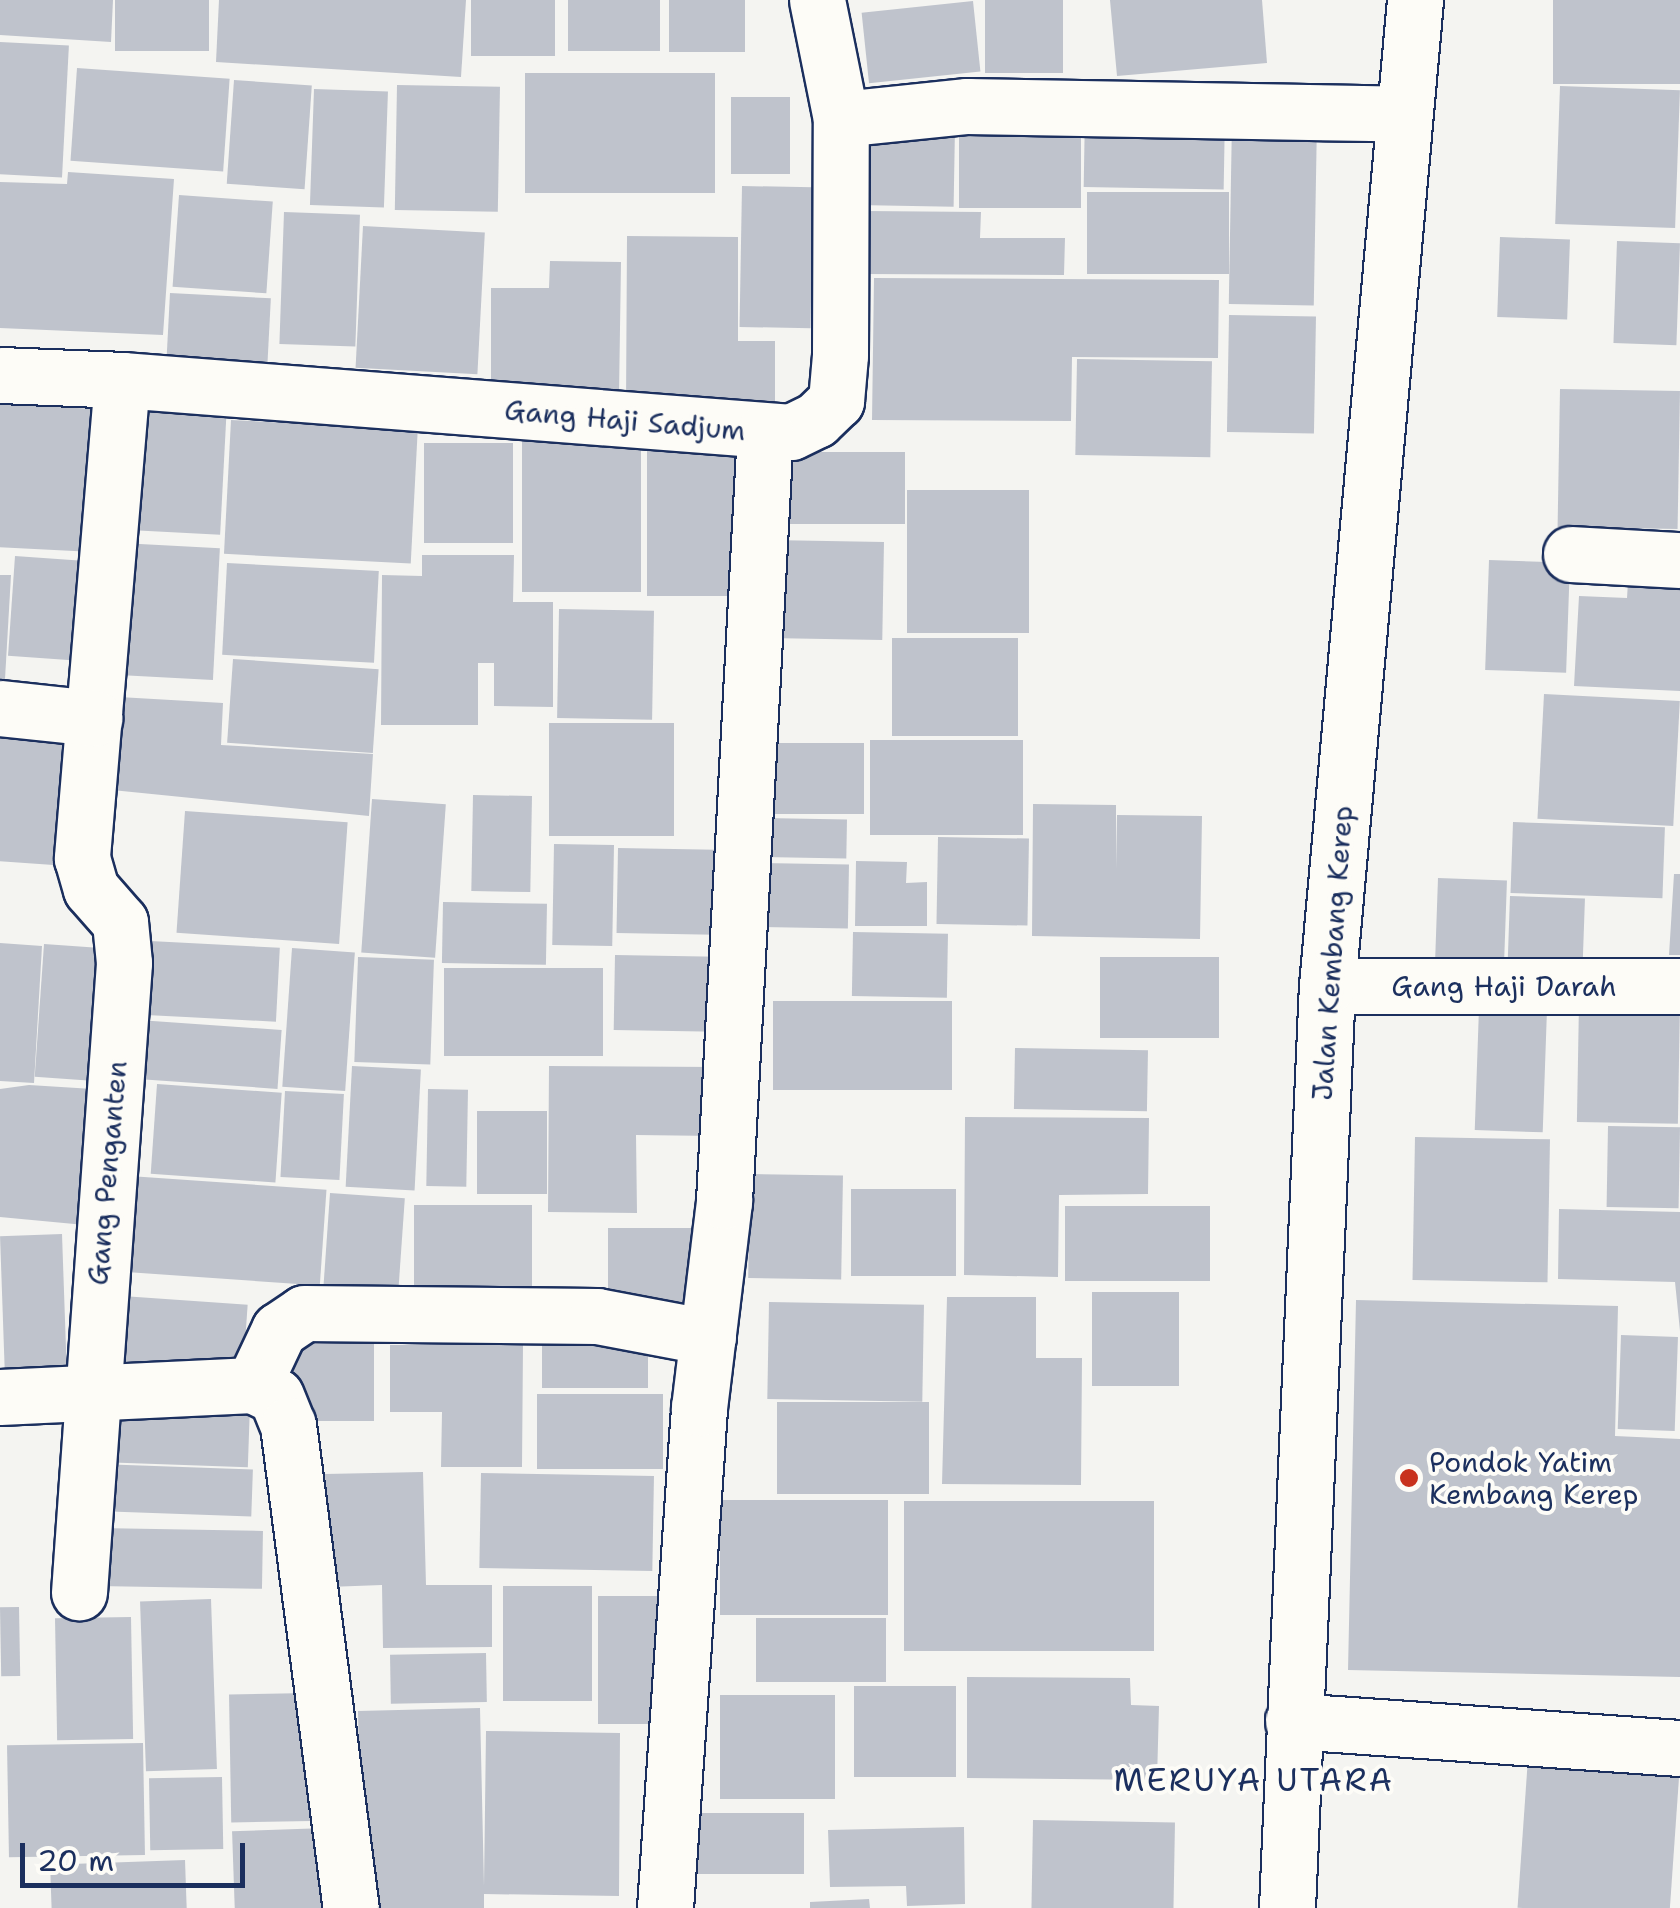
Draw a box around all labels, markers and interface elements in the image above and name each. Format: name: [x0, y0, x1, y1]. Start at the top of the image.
street label: Gang Haji Sadjum: [503, 393, 747, 447]
street label: Jalan Kembang Kerep: [1305, 804, 1359, 1102]
street label: Gang Haji Darah: [1391, 969, 1617, 1003]
street label: Gang Penganten: [80, 1059, 134, 1287]
place label: Pondok Yatim Kembang Kerep: [1429, 1445, 1639, 1511]
marker: Pondok Yatim Kembang Kerep: [1398, 1467, 1420, 1489]
district label: MERUYA UTARA: [1114, 1761, 1394, 1799]
scale bar: [25, 1823, 250, 1885]
text: 20 m: [37, 1840, 114, 1881]

